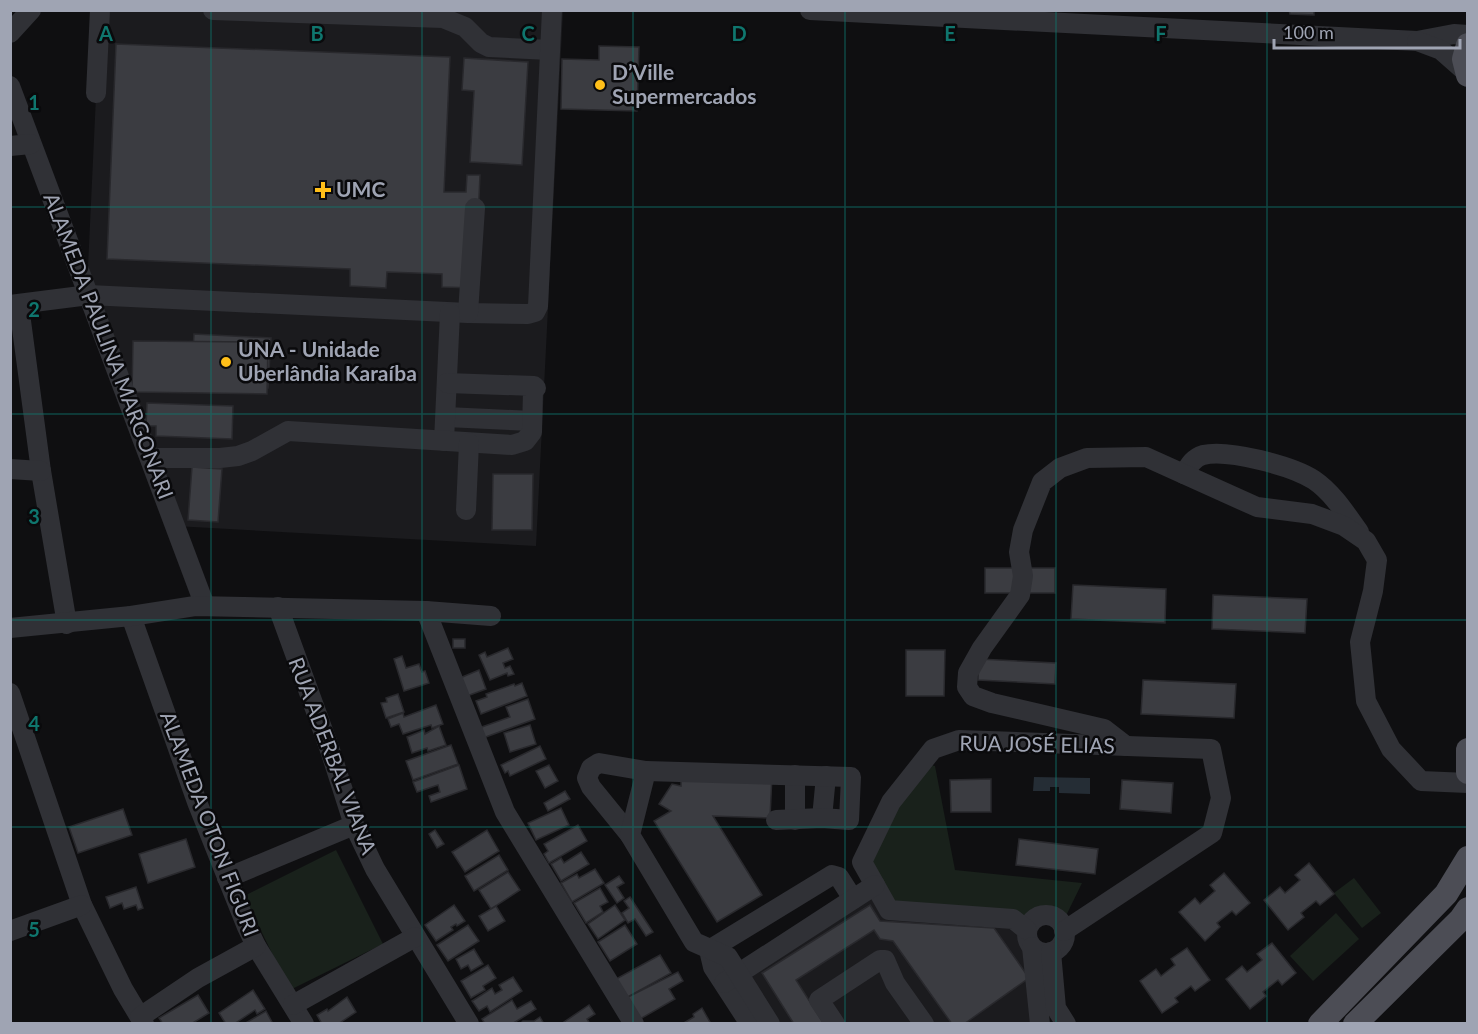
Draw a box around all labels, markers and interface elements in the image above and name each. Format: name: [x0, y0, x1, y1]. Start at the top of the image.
scale bar: [1274, 12, 1460, 50]
text: A: [98, 21, 113, 45]
text: B: [310, 21, 324, 45]
text: C: [521, 21, 535, 45]
text: D: [731, 21, 747, 45]
text: E: [944, 21, 956, 45]
text: F: [1155, 21, 1167, 45]
text: 100 m: [1283, 21, 1334, 43]
place label: D’Ville Supermercados: [612, 59, 756, 108]
marker: D’Ville Supermercados: [593, 78, 607, 92]
text: 1: [28, 90, 40, 114]
place label: UMC: [336, 176, 385, 201]
marker: UMC: [314, 181, 332, 199]
street label: ALAMEDA PAULINA MARGONARI: [39, 189, 179, 502]
text: 2: [28, 297, 40, 321]
place label: UNA - Unidade Uberlândia Karaíba: [238, 336, 417, 385]
marker: UNA - Unidade Uberlândia Karaíba: [219, 355, 233, 369]
text: 3: [28, 504, 40, 528]
street label: RUA ADERBAL VIANA: [284, 654, 383, 858]
street label: ALAMEDA OTON FIGURI: [156, 707, 265, 939]
text: 4: [28, 711, 40, 735]
street label: RUA JOSÉ ELIAS: [959, 730, 1115, 757]
text: 5: [28, 917, 40, 941]

